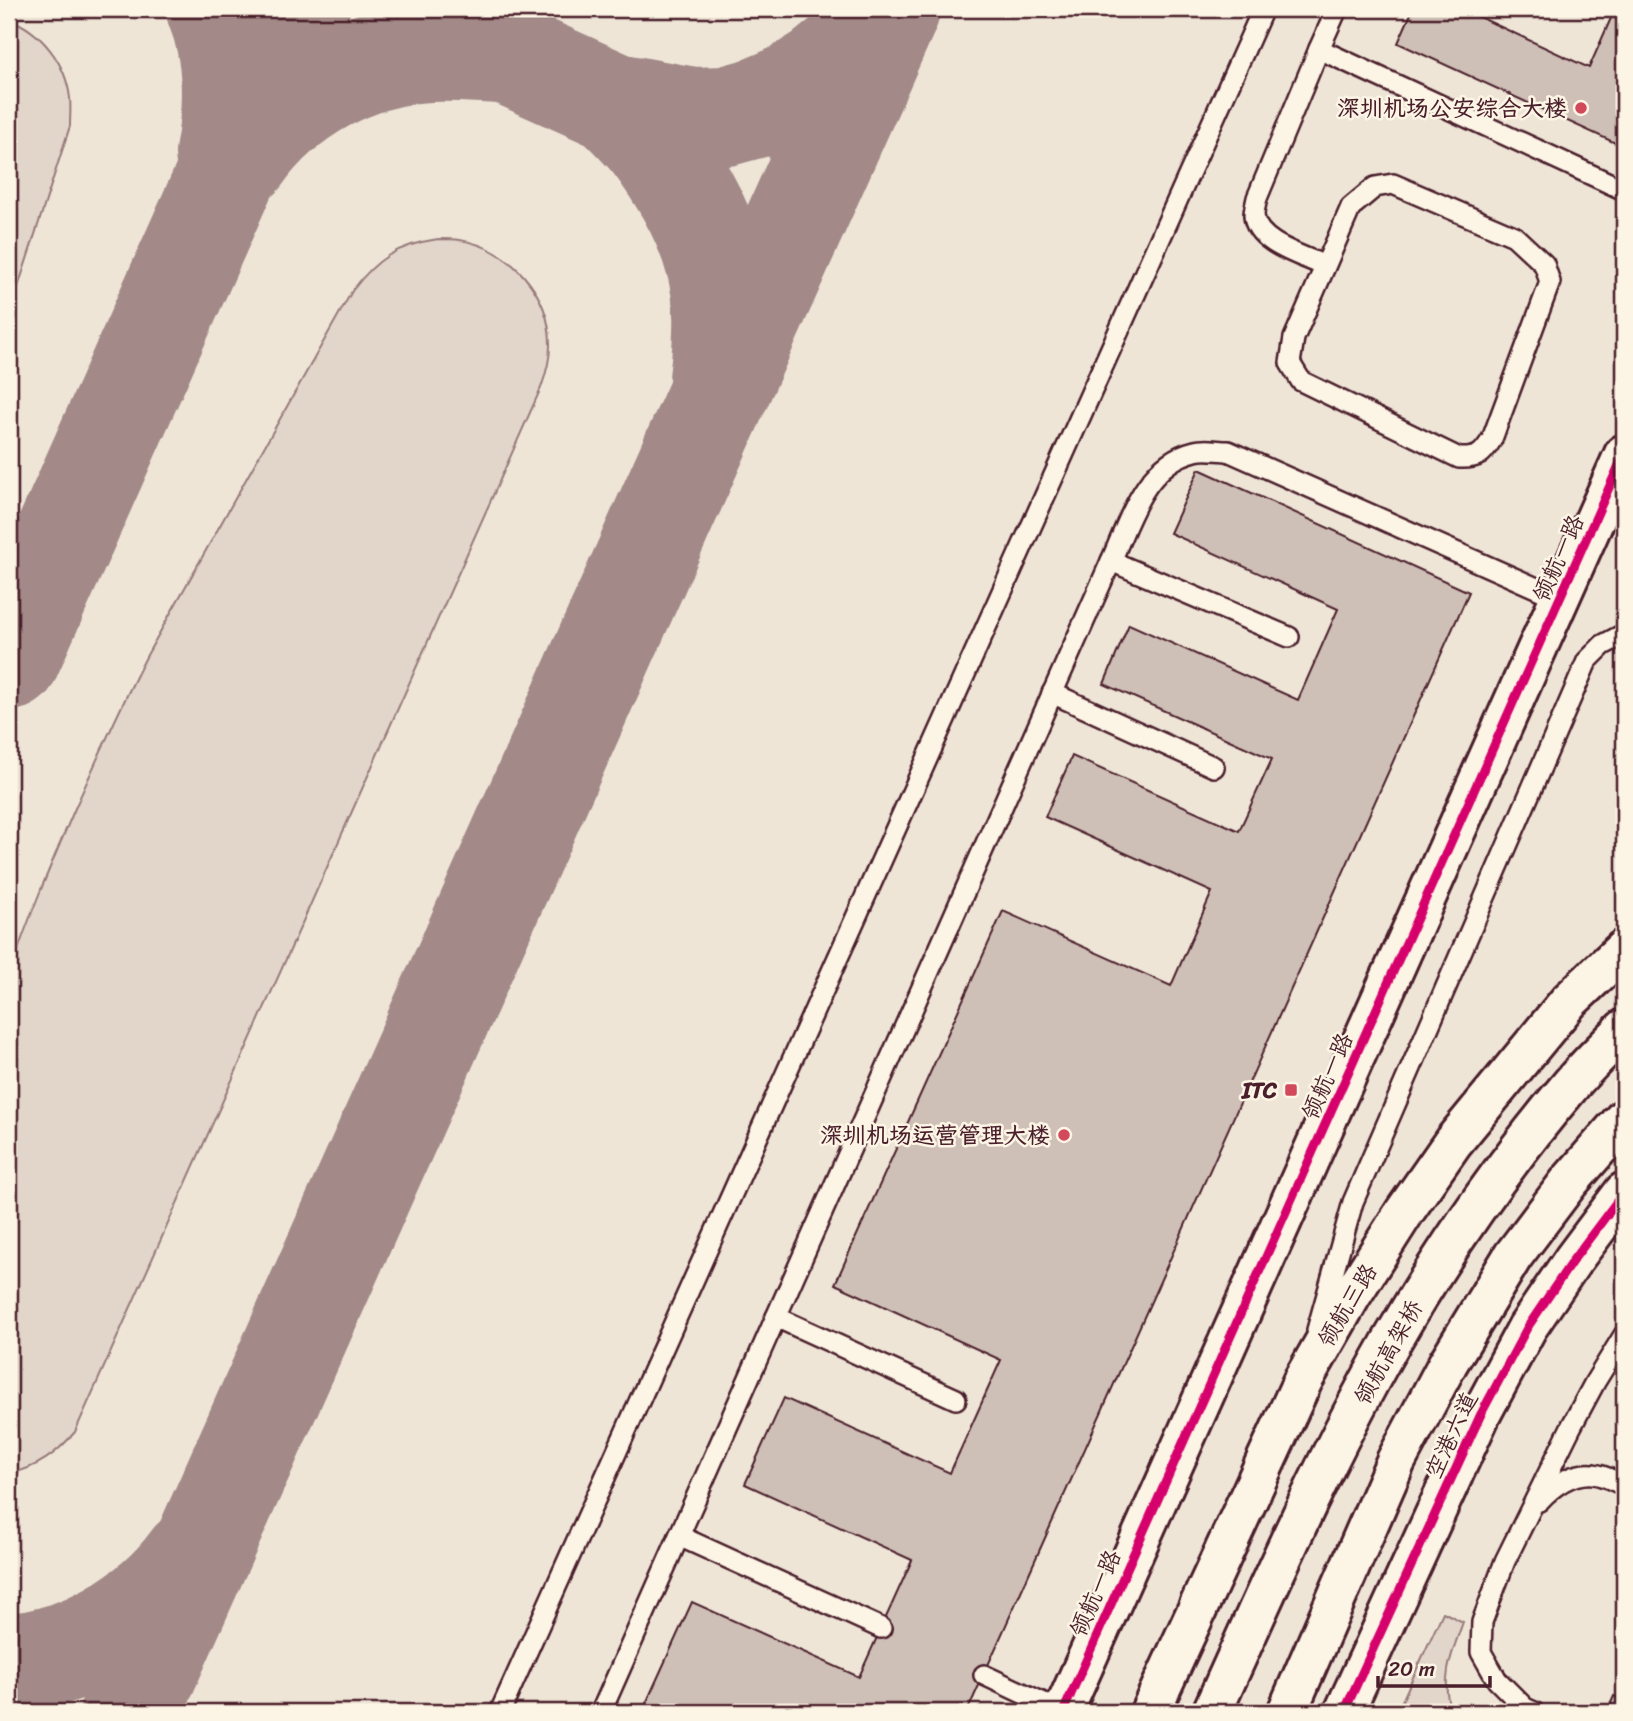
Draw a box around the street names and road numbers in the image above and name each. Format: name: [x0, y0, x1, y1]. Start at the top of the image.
street label: 领航一路: [1521, 508, 1596, 609]
street label: 领航一路: [1290, 1026, 1365, 1127]
street label: 领航三路: [1306, 1255, 1389, 1355]
street label: 领航高架桥: [1343, 1292, 1434, 1412]
street label: 空港六道: [1413, 1385, 1489, 1486]
street label: 领航一路: [1058, 1543, 1133, 1644]

